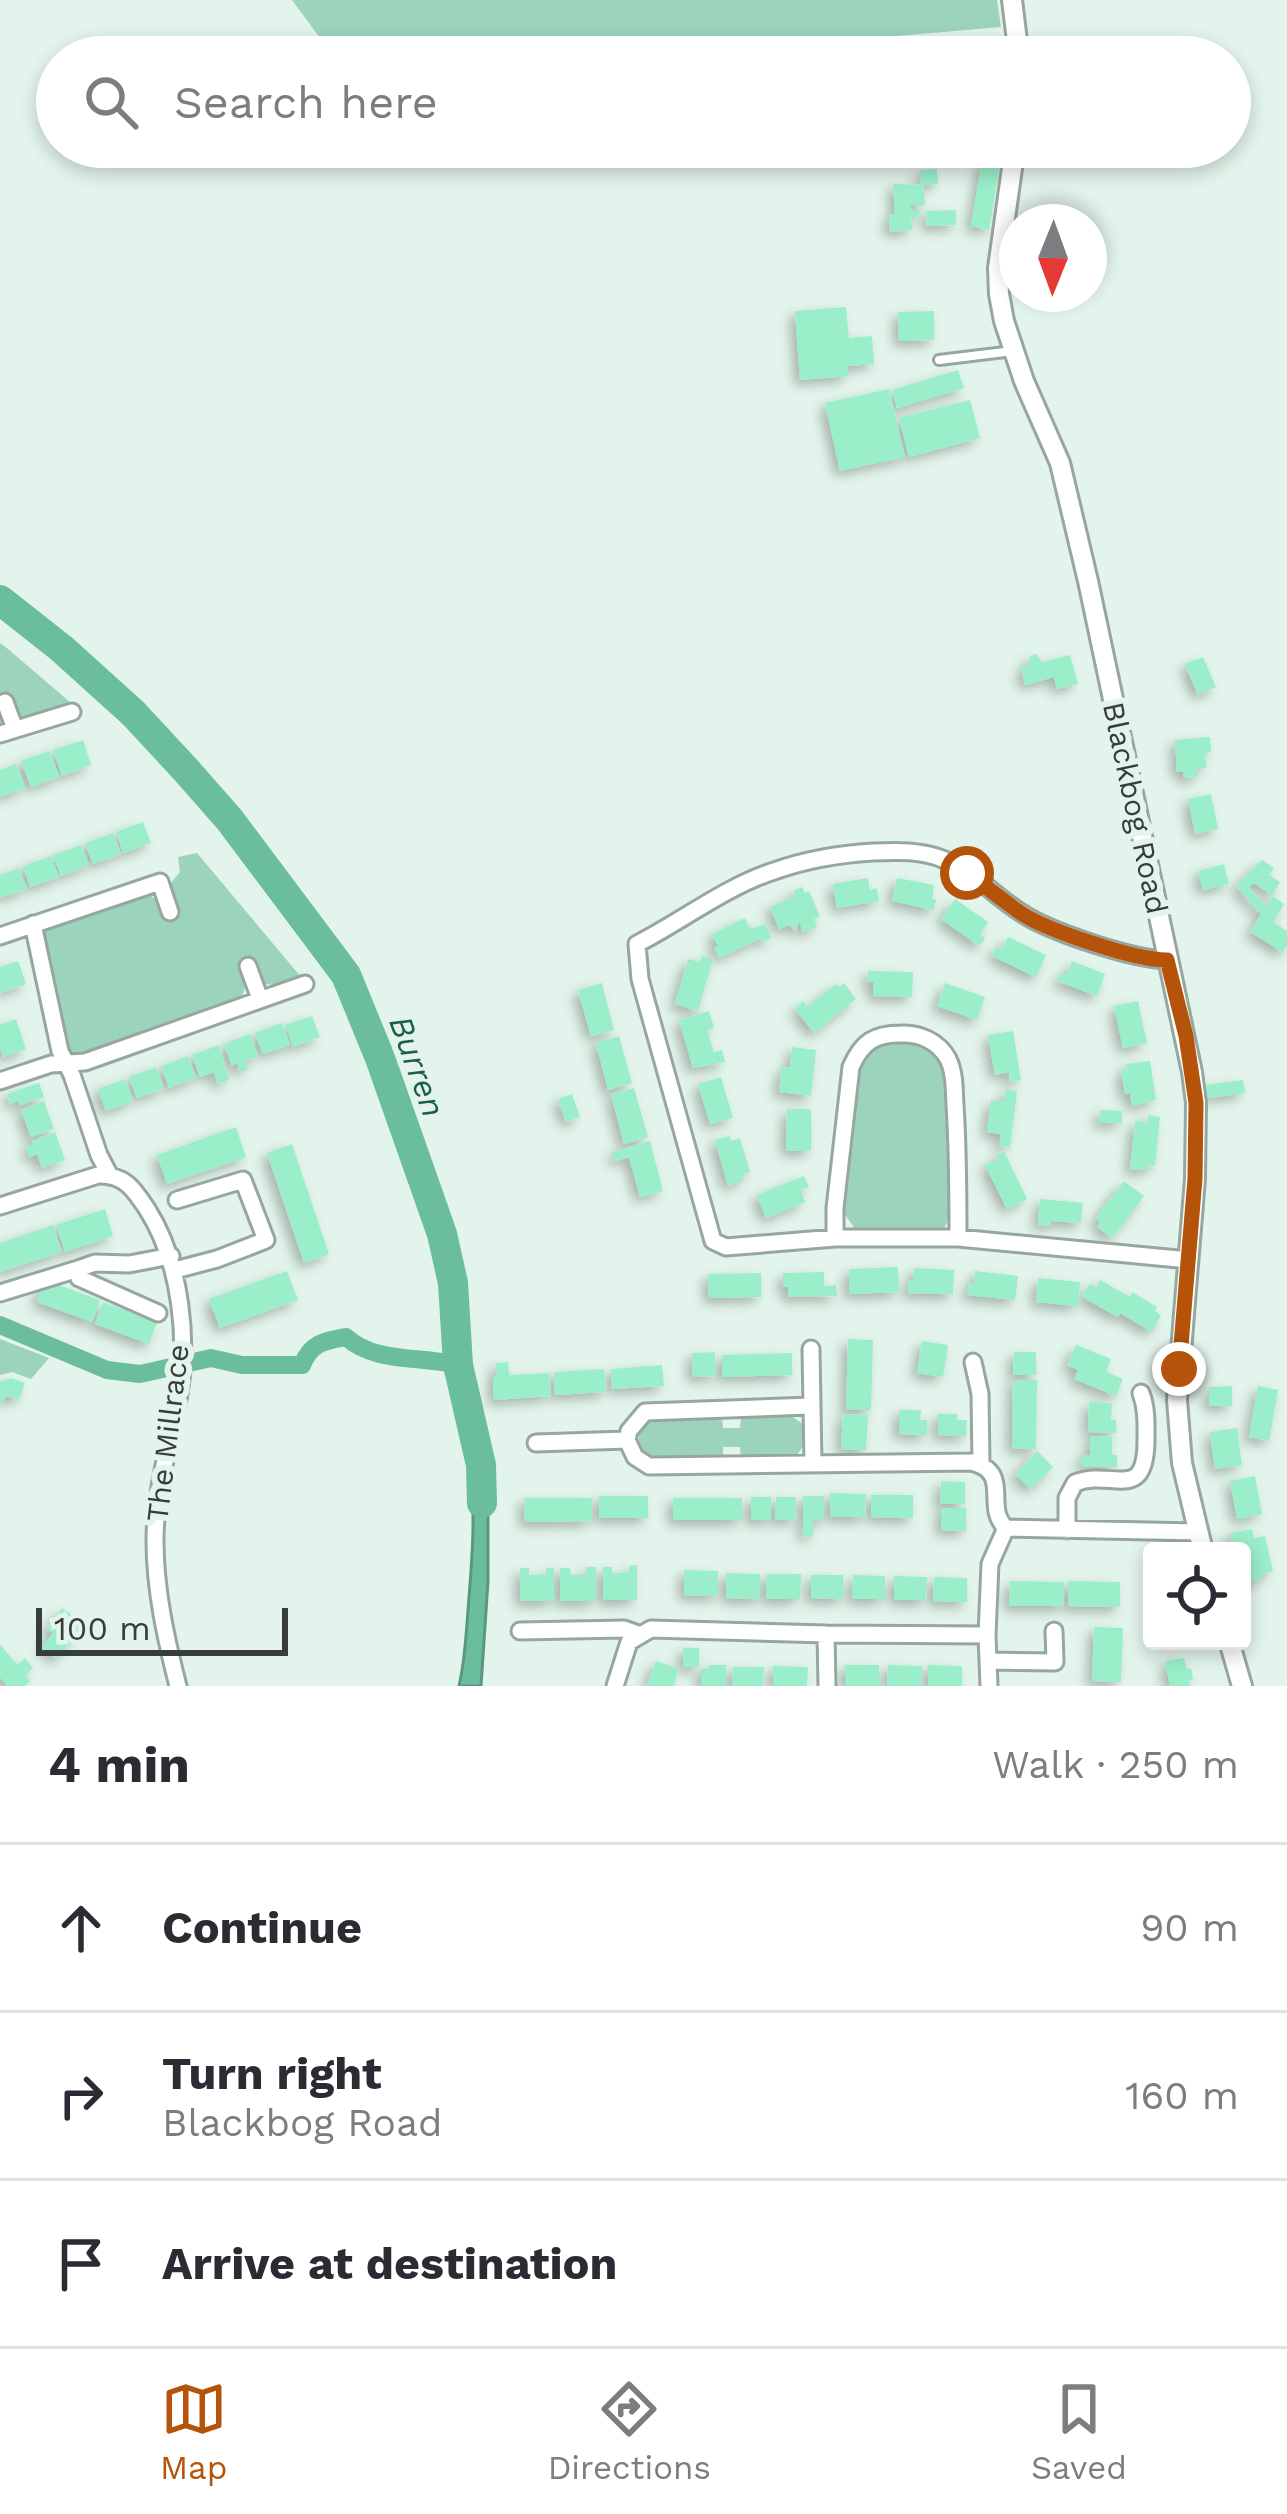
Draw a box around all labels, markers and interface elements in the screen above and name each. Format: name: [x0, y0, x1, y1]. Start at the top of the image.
search box: [36, 36, 1251, 168]
icon: search: [78, 69, 144, 135]
text: Search here: [174, 76, 438, 129]
north arrow: [999, 204, 1107, 312]
street label: Blackbog Road: [1096, 699, 1175, 917]
route start: [940, 846, 994, 900]
water label: Burren: [381, 1010, 454, 1122]
street label: The Millrace: [139, 1342, 196, 1524]
route end: [1152, 1342, 1206, 1396]
map controls: [1143, 1542, 1251, 1650]
button: locate: [1143, 1542, 1251, 1650]
scale bar: [36, 1602, 288, 1655]
text: 100 m: [54, 1609, 151, 1648]
text: 4 min: [48, 1735, 190, 1794]
text: Walk · 250 m: [992, 1742, 1239, 1787]
icon: ahead: [48, 1895, 114, 1961]
text: Continue: [162, 1901, 362, 1954]
text: 90 m: [1140, 1905, 1239, 1950]
text: Turn right: [162, 2047, 382, 2100]
icon: right: [48, 2063, 114, 2129]
text: 160 m: [1125, 2073, 1239, 2118]
text: Blackbog Road: [162, 2100, 443, 2145]
icon: arrive: [48, 2231, 114, 2297]
text: Arrive at destination: [162, 2237, 617, 2290]
tab: Map: [160, 2376, 227, 2487]
tab: Directions: [548, 2376, 711, 2487]
tab: Saved: [1031, 2376, 1127, 2487]

